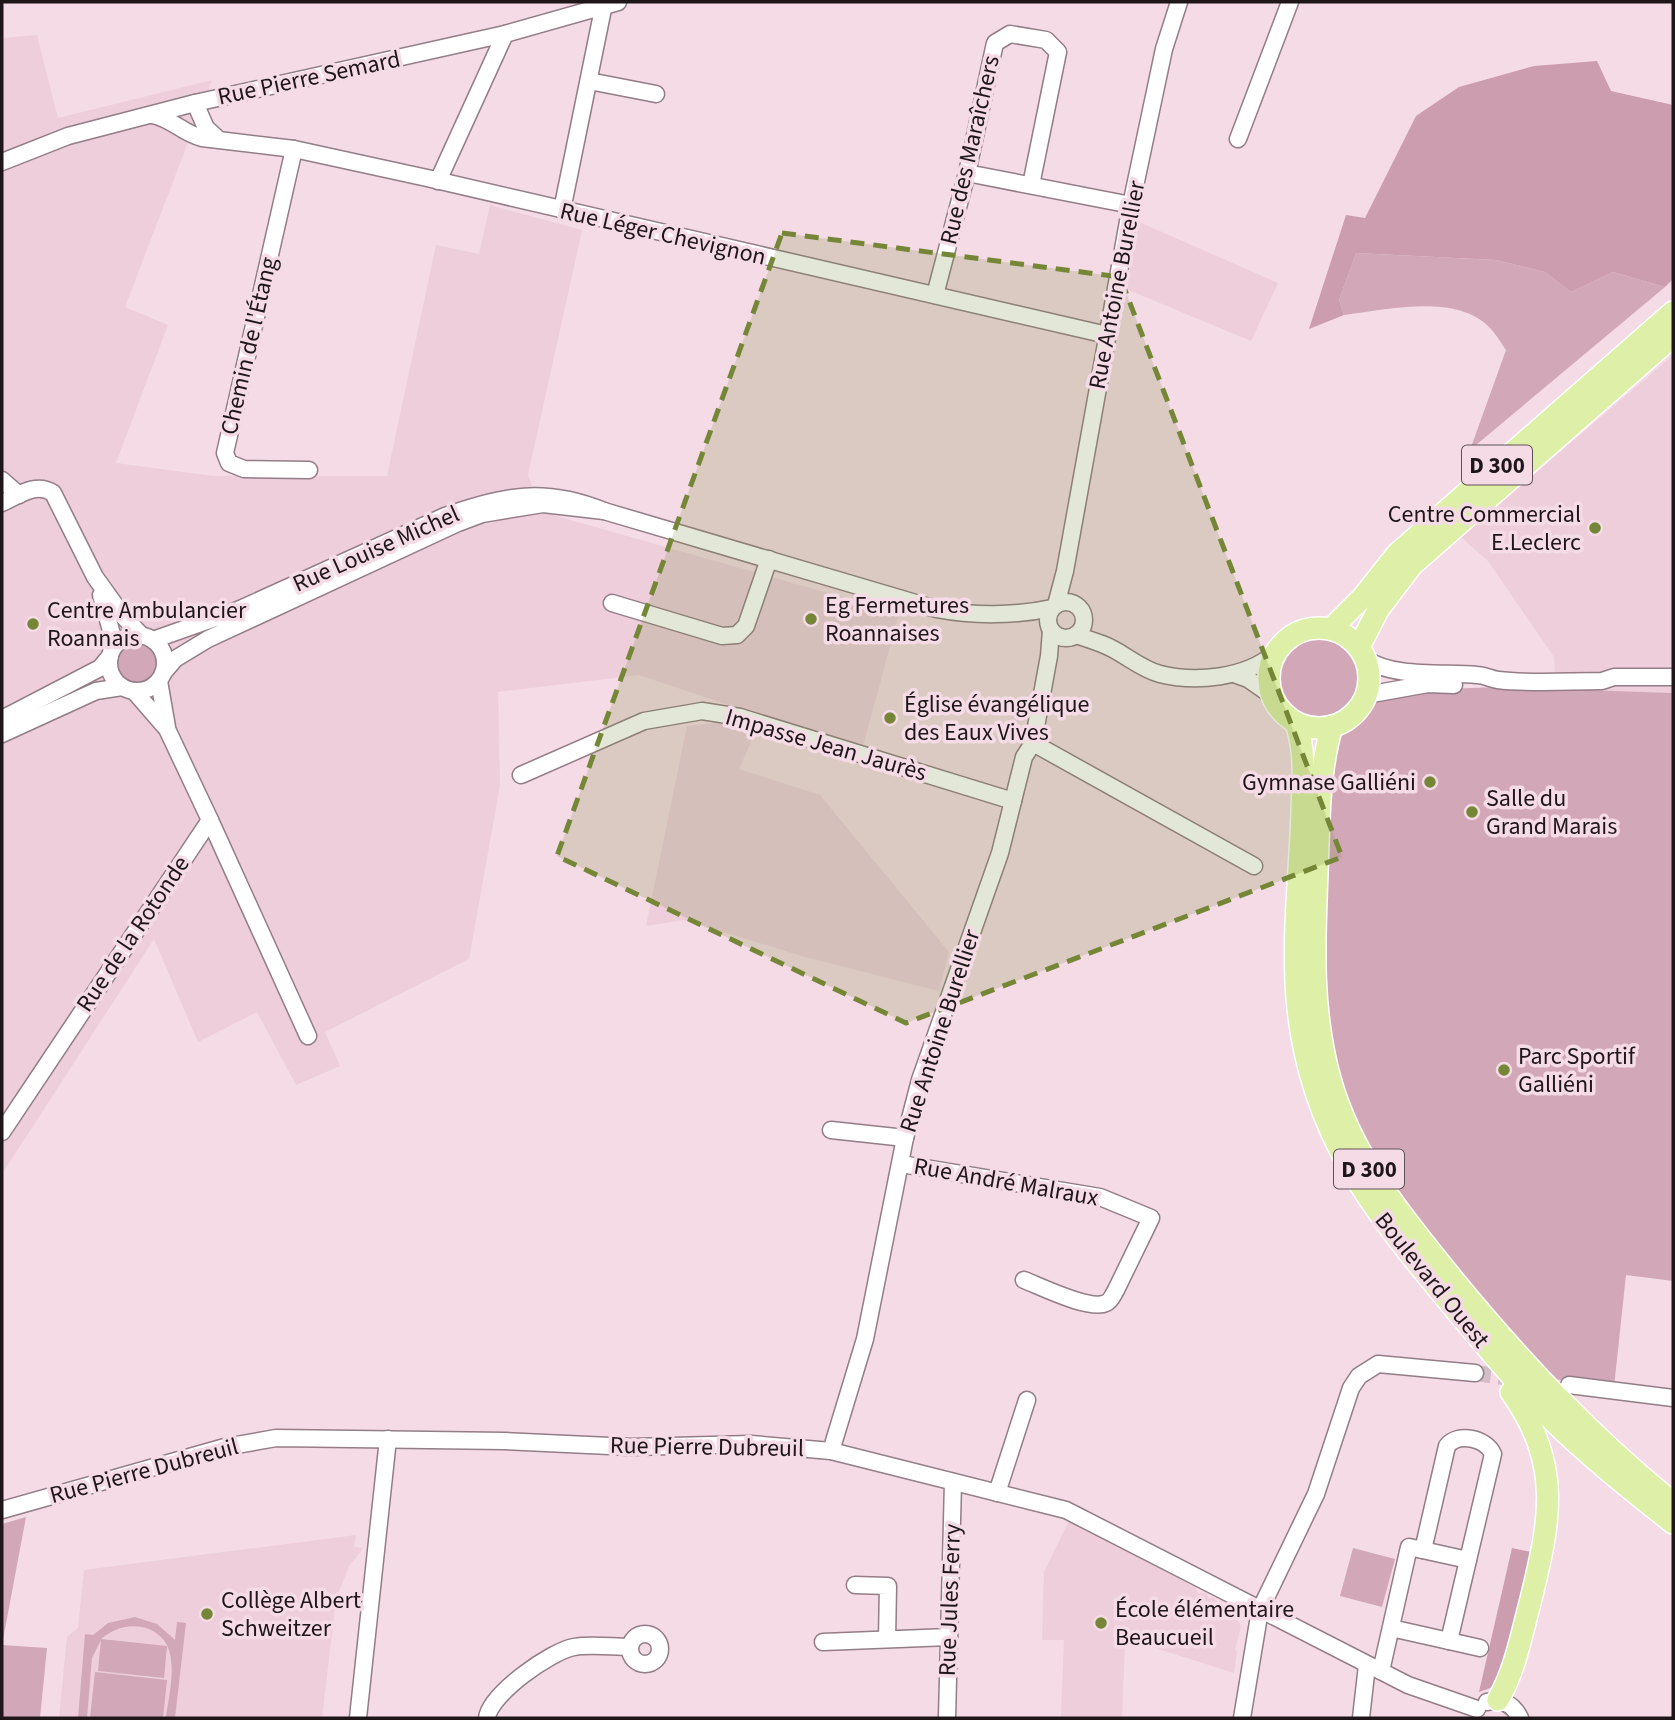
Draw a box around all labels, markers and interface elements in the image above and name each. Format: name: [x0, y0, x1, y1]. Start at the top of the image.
street label: Rue Pierre Semard: [214, 42, 404, 114]
street label: Rue des Maraîchers: [931, 52, 1009, 248]
street label: Rue Antoine Burellier: [1080, 177, 1154, 392]
street label: Rue Léger Chevignon: [556, 193, 770, 275]
street label: Chemin de l'Étang: [212, 254, 286, 438]
road number: D 300: [1462, 446, 1532, 485]
street label: Rue Louise Michel: [287, 497, 465, 601]
place label: Centre Commercial E.Leclerc: [1388, 497, 1581, 560]
marker: Centre Commercial E.Leclerc: [1587, 520, 1603, 536]
place label: Eg Fermetures Roannaises: [825, 588, 969, 651]
place label: Centre Ambulancier Roannais: [47, 593, 247, 656]
marker: Eg Fermetures Roannaises: [803, 611, 819, 627]
marker: Centre Ambulancier Roannais: [25, 616, 41, 632]
place label: Église évangélique des Eaux Vives: [904, 687, 1089, 750]
street label: Impasse Jean Jaurès: [721, 700, 931, 790]
marker: Église évangélique des Eaux Vives: [882, 710, 898, 726]
place label: Gymnase Galliéni: [1242, 765, 1416, 800]
marker: Gymnase Galliéni: [1422, 774, 1438, 790]
place label: Salle du Grand Marais: [1486, 781, 1617, 844]
marker: Salle du Grand Marais: [1464, 804, 1480, 820]
street label: Rue de la Rotonde: [68, 849, 198, 1019]
street label: Rue Antoine Burellier: [891, 924, 990, 1137]
place label: Parc Sportif Galliéni: [1518, 1039, 1636, 1102]
marker: Parc Sportif Galliéni: [1496, 1062, 1512, 1078]
street label: Rue André Malraux: [911, 1149, 1101, 1216]
road number: D 300: [1334, 1150, 1404, 1188]
street label: Boulevard Ouest: [1366, 1205, 1498, 1355]
street label: Rue Pierre Dubreuil: [610, 1428, 804, 1466]
street label: Rue Pierre Dubreuil: [46, 1429, 242, 1513]
street label: Rue Jules Ferry: [930, 1523, 970, 1677]
place label: Collège Albert Schweitzer: [221, 1583, 361, 1646]
place label: École élémentaire Beaucueil: [1115, 1592, 1294, 1655]
marker: Collège Albert Schweitzer: [199, 1606, 215, 1622]
marker: École élémentaire Beaucueil: [1093, 1615, 1109, 1631]

